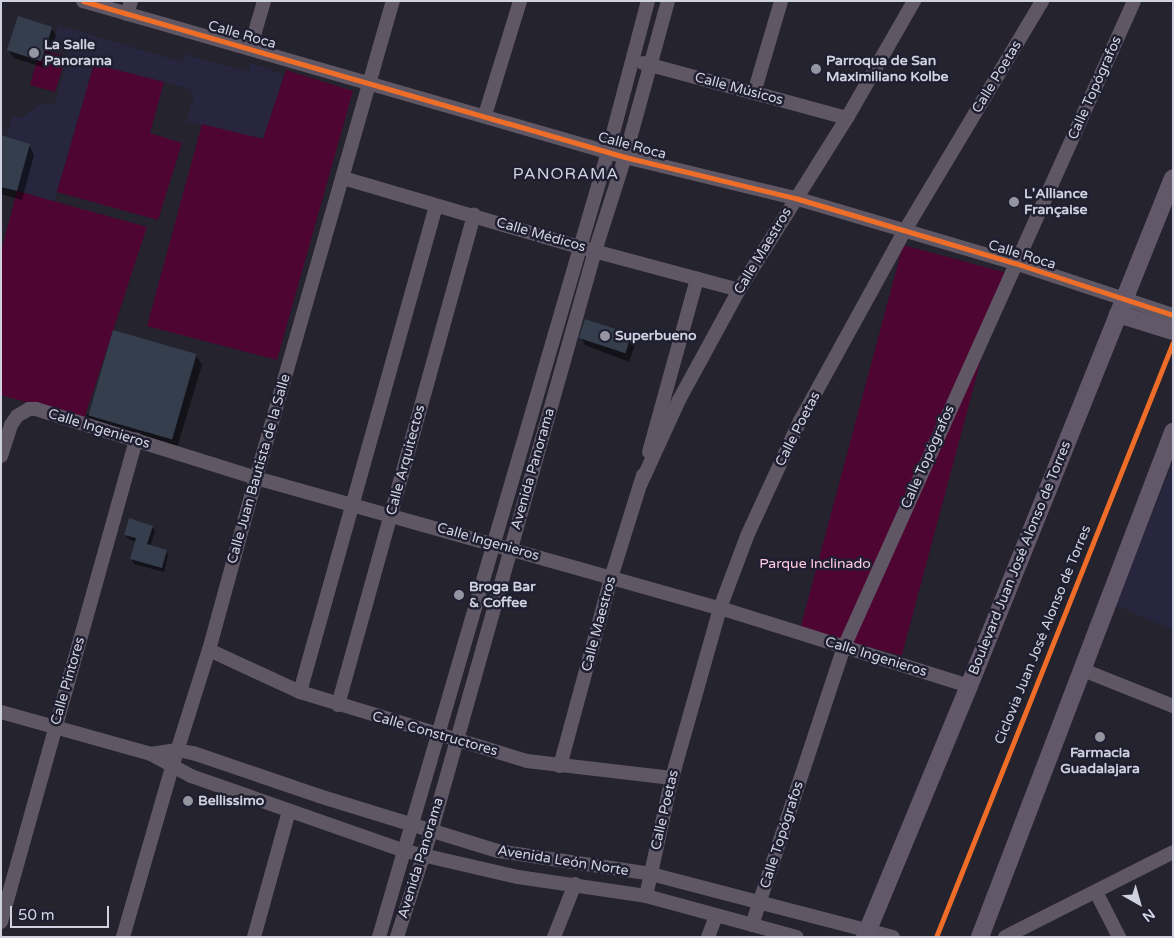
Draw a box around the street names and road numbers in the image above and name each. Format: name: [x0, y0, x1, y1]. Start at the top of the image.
street label: Calle Roca: [206, 17, 278, 53]
street label: Calle Topógrafos: [1065, 34, 1125, 142]
street label: Calle Poetas: [969, 38, 1025, 116]
street label: Calle Músicos: [693, 69, 785, 109]
street label: Calle Roca: [596, 129, 668, 163]
street label: Calle Maestros: [731, 205, 795, 297]
street label: Calle Médicos: [494, 214, 588, 256]
street label: Calle Roca: [986, 237, 1058, 273]
street label: Calle Juan Bautista de la Salle: [224, 372, 294, 566]
street label: Calle Poetas: [772, 389, 824, 469]
street label: Calle Arquitectos: [383, 403, 429, 517]
street label: Calle Topógrafos: [898, 403, 958, 511]
street label: Calle Ingenieros: [46, 406, 152, 452]
street label: Avenida Panorama: [508, 406, 558, 532]
street label: Boulevard Juan José Alonso de Torres: [965, 439, 1075, 677]
street label: Calle Ingenieros: [435, 519, 541, 565]
street label: Ciclovia Juan José Alonso de Torres: [991, 523, 1095, 747]
street label: Calle Maestros: [578, 575, 620, 673]
street label: Calle Ingenieros: [823, 634, 929, 680]
street label: Calle Pintores: [47, 635, 89, 727]
street label: Calle Constructores: [370, 708, 500, 760]
street label: Calle Poetas: [648, 768, 682, 852]
street label: Calle Topógrafos: [757, 779, 807, 891]
street label: Avenida Panorama: [395, 796, 447, 920]
street label: Avenida León Norte: [496, 842, 630, 880]

